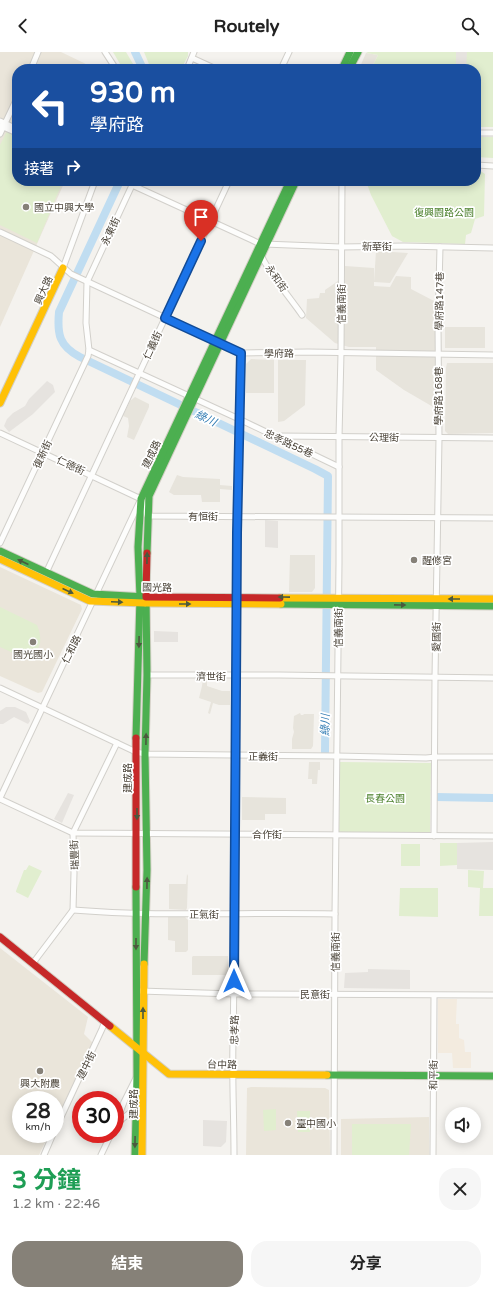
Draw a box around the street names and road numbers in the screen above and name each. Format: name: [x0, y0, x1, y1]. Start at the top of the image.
street label: 永東街: [99, 215, 123, 248]
street label: 新華街: [362, 241, 392, 253]
street label: 永和街: [263, 263, 290, 294]
street label: 學府路147巷: [433, 271, 447, 331]
street label: 興大路: [32, 274, 55, 307]
street label: 信義南街: [336, 284, 348, 324]
street label: 仁義街: [141, 329, 165, 362]
street label: 學府路: [264, 348, 294, 360]
street label: 學府路168巷: [433, 367, 445, 425]
street label: 忠孝路55巷: [262, 427, 315, 460]
street label: 公理街: [369, 432, 399, 444]
street label: 復新街: [31, 438, 55, 471]
street label: 建成路: [140, 438, 164, 471]
street label: 仁德街: [54, 454, 87, 478]
street label: 有恒街: [188, 511, 218, 523]
street label: 國光路: [142, 582, 172, 594]
street label: 信義南街: [333, 608, 345, 648]
street label: 愛國街: [431, 622, 443, 652]
street label: 仁和路: [60, 633, 84, 666]
street label: 濟世街: [196, 671, 226, 683]
street label: 正義街: [248, 751, 278, 763]
street label: 建成路: [122, 763, 134, 793]
street label: 合作街: [252, 829, 282, 841]
street label: 瑞豐街: [68, 840, 82, 870]
street label: 正氣街: [189, 909, 219, 921]
street label: 信義南街: [330, 932, 342, 972]
street label: 民意街: [300, 989, 330, 1001]
street label: 忠孝路: [229, 1015, 241, 1045]
street label: 建中街: [75, 1049, 99, 1082]
street label: 台中路: [207, 1059, 237, 1071]
street label: 和平街: [428, 1060, 440, 1090]
street label: 建成路: [128, 1089, 140, 1119]

